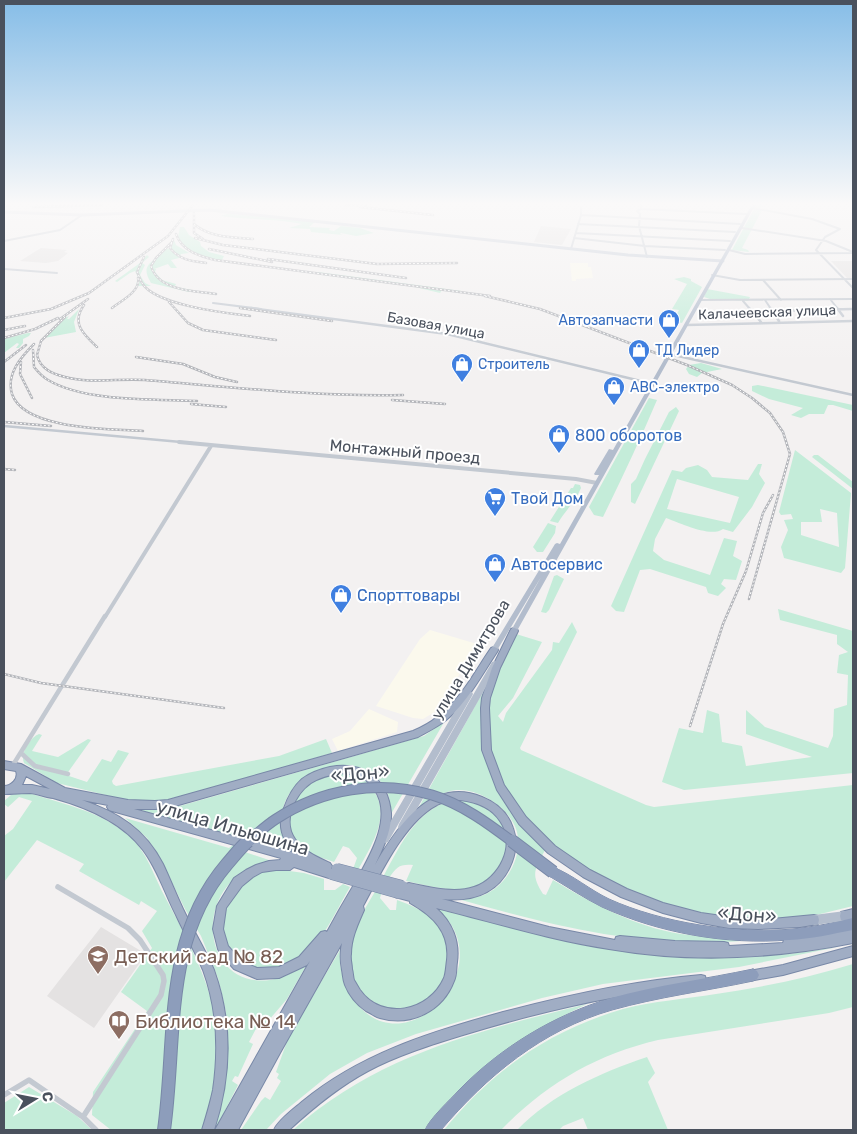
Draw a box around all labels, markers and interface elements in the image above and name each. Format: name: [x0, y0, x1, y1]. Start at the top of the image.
street label: Калачеевская улица: [698, 302, 836, 323]
shop icon: Автозапчасти: [657, 308, 681, 339]
street label: Базовая улица: [386, 309, 486, 342]
place label: Автозапчасти: [559, 312, 653, 329]
shop icon: ТД Лидер: [627, 338, 651, 369]
place label: ТД Лидер: [655, 342, 719, 359]
shop icon: Строитель: [450, 352, 474, 383]
place label: Строитель: [478, 356, 549, 373]
shop icon: АВС-электро: [602, 375, 626, 406]
place label: АВС-электро: [630, 379, 719, 396]
shop icon: 800 оборотов: [547, 423, 571, 454]
place label: 800 оборотов: [575, 426, 682, 445]
street label: Монтажный проезд: [329, 435, 481, 468]
supermarket icon: Твой Дом: [483, 486, 507, 517]
place label: Твой Дом: [511, 489, 584, 508]
shop icon: Автосервис: [483, 552, 507, 583]
place label: Автосервис: [511, 555, 603, 574]
shop icon: Спорттовары: [329, 583, 353, 614]
place label: Спорттовары: [357, 586, 460, 605]
street label: улица Димитрова: [427, 596, 514, 723]
street label: «Дон»: [330, 759, 390, 788]
street label: улица Ильюшина: [154, 795, 312, 860]
street label: «Дон»: [717, 901, 777, 928]
school or university icon: Детский сад № 82: [86, 944, 110, 975]
place label: Детский сад № 82: [114, 945, 283, 968]
library icon: Библиотека № 14: [107, 1009, 131, 1040]
place label: Библиотека № 14: [135, 1010, 296, 1033]
north arrow: [10, 1074, 60, 1124]
text: С: [38, 1091, 57, 1103]

